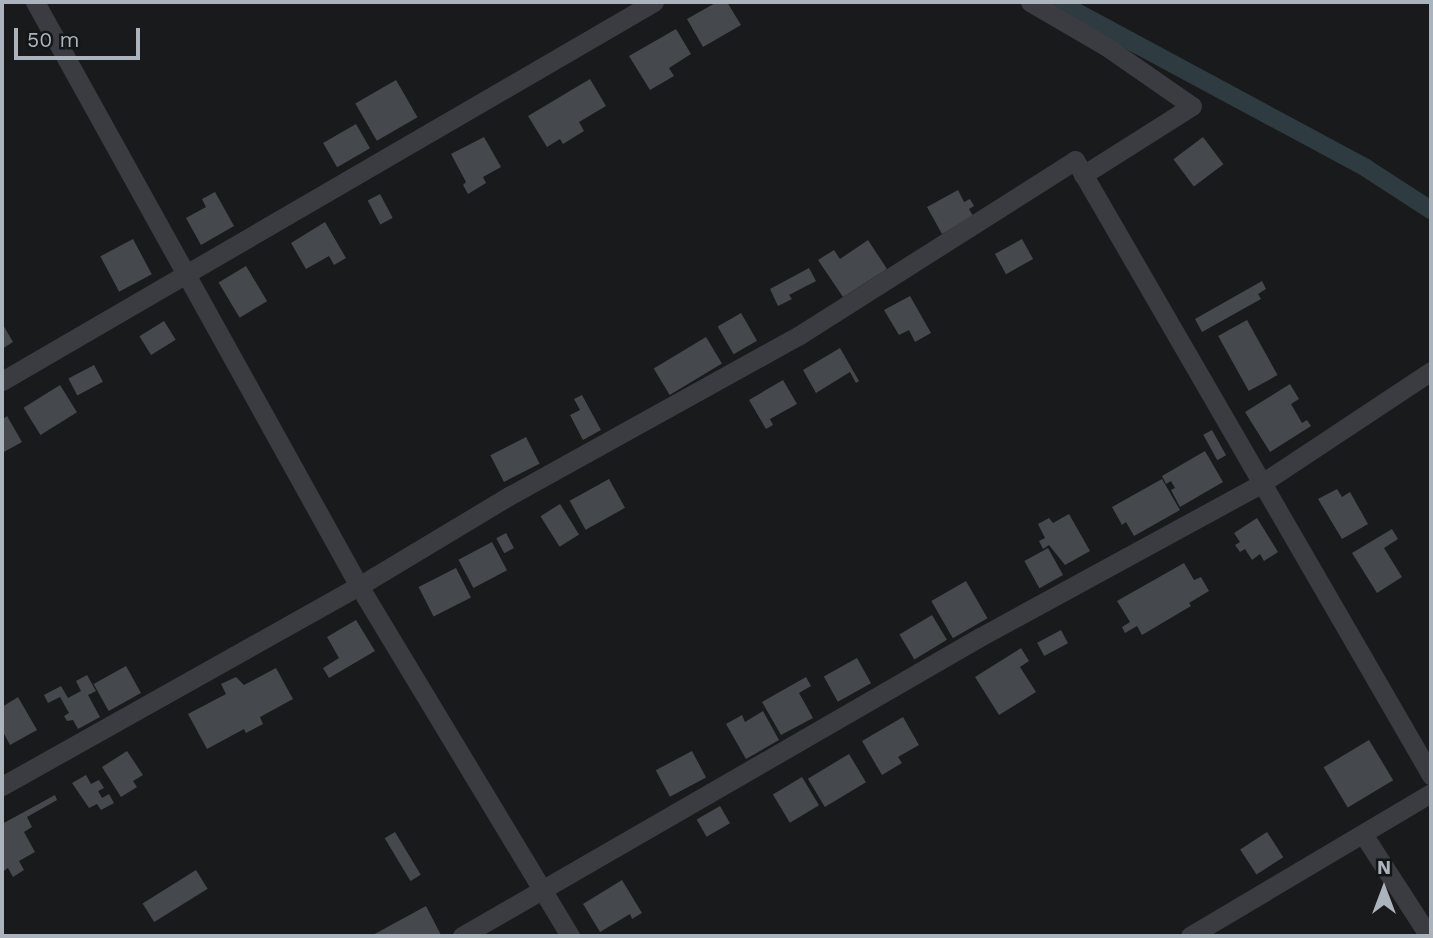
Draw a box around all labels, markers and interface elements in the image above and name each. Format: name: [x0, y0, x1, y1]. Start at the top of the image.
scale bar: [18, 14, 144, 58]
text: 50 m: [27, 27, 79, 52]
north arrow: [1349, 854, 1419, 924]
text: N: [1377, 856, 1391, 879]

